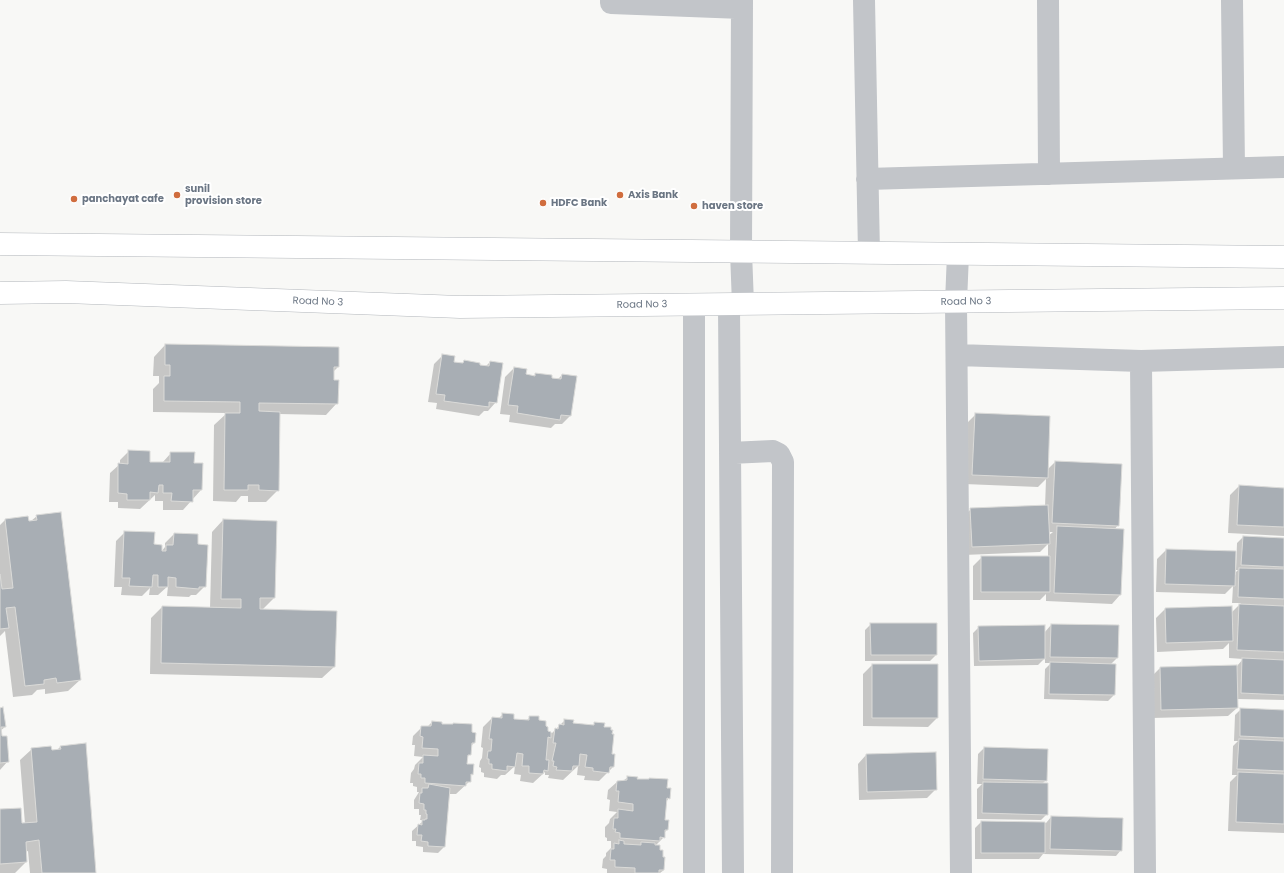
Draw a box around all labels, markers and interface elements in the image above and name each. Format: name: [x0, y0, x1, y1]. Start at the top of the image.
place label: sunil provision store: [185, 183, 262, 206]
place label: Axis Bank: [628, 189, 678, 201]
marker: sunil provision store: [172, 190, 182, 200]
marker: Axis Bank: [615, 190, 625, 200]
place label: panchayat cafe: [82, 193, 164, 205]
marker: panchayat cafe: [69, 194, 79, 204]
place label: HDFC Bank: [551, 197, 607, 209]
marker: HDFC Bank: [538, 198, 548, 208]
place label: haven store: [702, 200, 763, 212]
marker: haven store: [689, 201, 699, 211]
street label: Road No 3: [292, 295, 344, 309]
street label: Road No 3: [941, 296, 991, 308]
street label: Road No 3: [617, 299, 667, 311]

